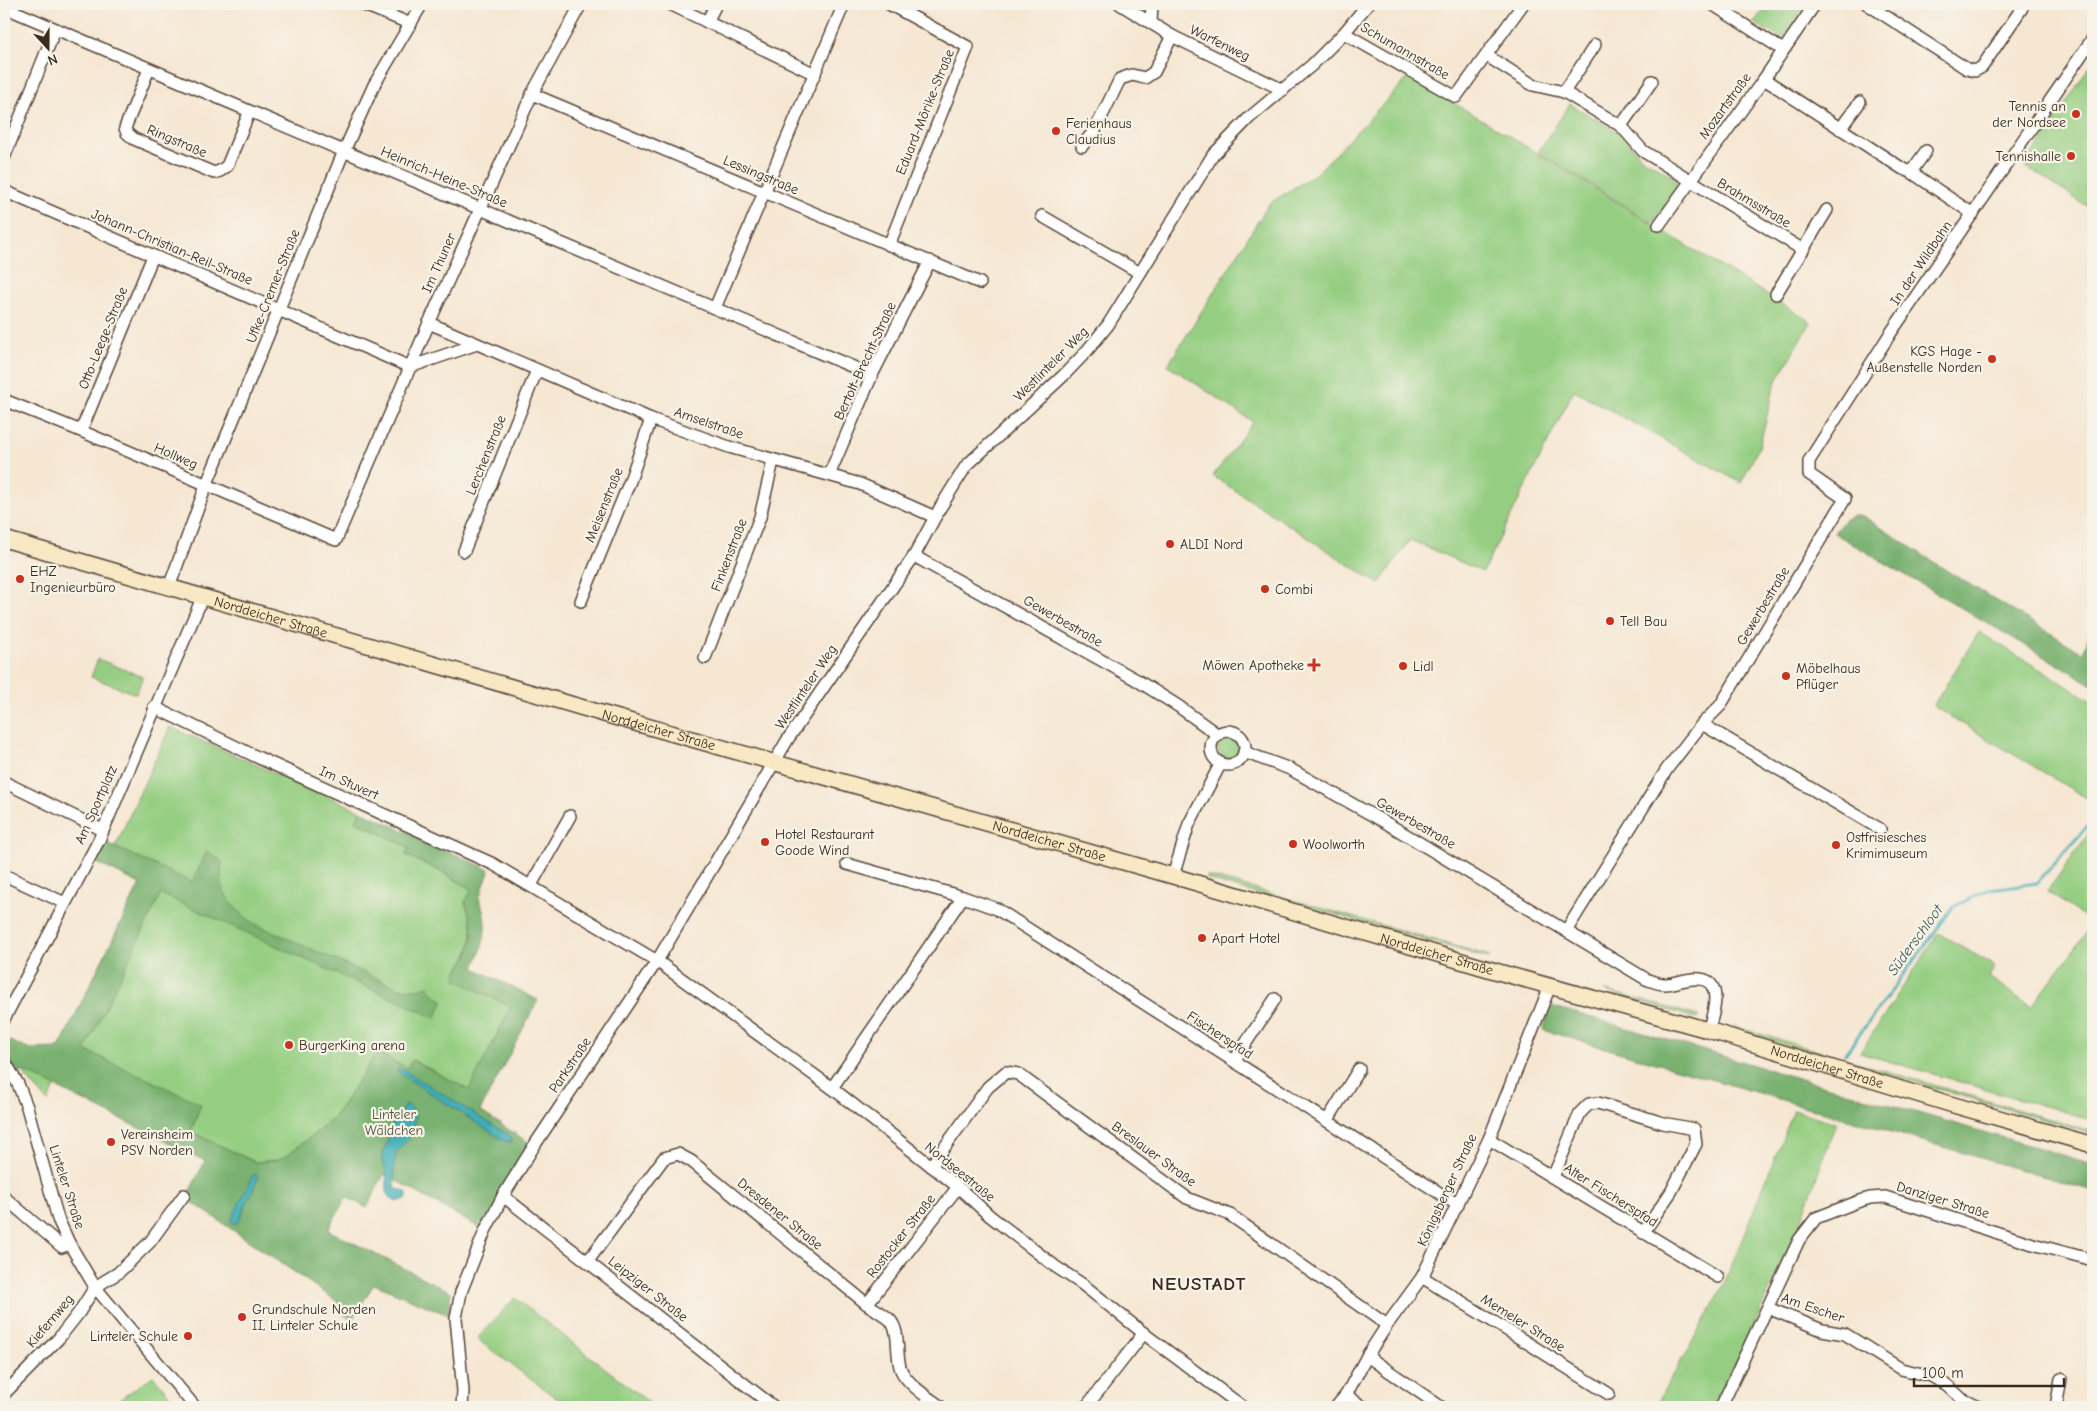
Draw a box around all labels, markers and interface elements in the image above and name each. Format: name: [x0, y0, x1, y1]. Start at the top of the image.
street label: Schumannstraße: [1357, 19, 1453, 83]
street label: Warfenweg: [1187, 21, 1253, 65]
north arrow: [22, 22, 72, 72]
street label: Eduard-Mörike-Straße: [892, 47, 958, 177]
text: N: [45, 50, 60, 69]
street label: Mozartstraße: [1695, 69, 1755, 143]
place label: Tennis an der Nordsee: [1992, 98, 2066, 131]
marker: Tennis an der Nordsee: [2070, 108, 2082, 120]
place label: Ferienhaus Claudius: [1066, 115, 1132, 148]
street label: Ringstraße: [144, 121, 210, 161]
marker: Ferienhaus Claudius: [1050, 125, 1062, 137]
street label: Heinrich-Heine-Straße: [378, 143, 510, 211]
place label: Tennishalle: [1995, 148, 2061, 165]
marker: Tennishalle: [2065, 150, 2077, 162]
street label: Lessingstraße: [721, 151, 801, 199]
street label: Brahmsstraße: [1714, 174, 1794, 232]
street label: Johann-Christian-Reil-Straße: [89, 205, 255, 289]
street label: In der Wildbahn: [1886, 217, 1956, 309]
street label: Ufke-Cremer-Straße: [242, 227, 304, 345]
street label: Im Thuner: [418, 230, 460, 296]
street label: Otto-Leege-Straße: [75, 284, 131, 392]
street label: Bertolt-Brecht-Straße: [830, 299, 900, 423]
street label: Westlinteler Weg: [1010, 323, 1092, 405]
place label: KGS Hage - Außenstelle Norden: [1866, 343, 1982, 376]
marker: KGS Hage - Außenstelle Norden: [1986, 353, 1998, 365]
street label: Amselstraße: [672, 403, 746, 443]
street label: Lerchenstraße: [462, 413, 510, 497]
street label: Hollweg: [151, 439, 201, 473]
street label: Meisenstraße: [581, 465, 627, 545]
street label: Finkenstraße: [707, 516, 751, 594]
place label: ALDI Nord: [1180, 536, 1243, 553]
marker: ALDI Nord: [1164, 538, 1176, 550]
place label: EHZ Ingenieurbüro: [30, 563, 116, 596]
street label: Gewerbestraße: [1733, 563, 1793, 649]
marker: EHZ Ingenieurbüro: [14, 573, 26, 585]
place label: Combi: [1275, 581, 1313, 598]
marker: Combi: [1259, 583, 1271, 595]
street label: Gewerbestraße: [1020, 591, 1106, 651]
street label: Norddeicher Straße: [212, 592, 329, 641]
place label: Tell Bau: [1620, 613, 1667, 630]
marker: Tell Bau: [1604, 615, 1616, 627]
street label: Westlinteler Weg: [771, 641, 841, 733]
place label: Möwen Apotheke: [1203, 657, 1304, 674]
place label: Lidl: [1413, 658, 1434, 675]
marker: Möwen Apotheke: [1308, 659, 1320, 671]
marker: Lidl: [1397, 660, 1409, 672]
place label: Möbelhaus Pflüger: [1796, 660, 1861, 693]
marker: Möbelhaus Pflüger: [1780, 670, 1792, 682]
street label: Norddeicher Straße: [600, 705, 717, 754]
street label: Im Stuvert: [317, 762, 382, 804]
street label: Am Sportplatz: [71, 763, 121, 847]
street label: Gewerbestraße: [1373, 793, 1459, 853]
street label: Norddeicher Straße: [991, 817, 1108, 865]
place label: Hotel Restaurant Goode Wind: [775, 826, 875, 859]
place label: Ostfrisiesches Krimimuseum: [1846, 829, 1928, 862]
marker: Hotel Restaurant Goode Wind: [759, 836, 771, 848]
place label: Woolworth: [1303, 836, 1365, 853]
marker: Woolworth: [1287, 838, 1299, 850]
marker: Ostfrisiesches Krimimuseum: [1830, 839, 1842, 851]
water label: Süderschloot: [1883, 900, 1947, 979]
street label: Norddeicher Straße: [1379, 929, 1496, 979]
place label: Apart Hotel: [1212, 930, 1280, 947]
marker: Apart Hotel: [1196, 932, 1208, 944]
street label: Fischerspfad: [1184, 1007, 1256, 1063]
street label: Parkstraße: [545, 1034, 595, 1096]
place label: BurgerKing arena: [299, 1037, 405, 1054]
marker: BurgerKing arena: [283, 1039, 295, 1051]
street label: Norddeicher Straße: [1769, 1041, 1886, 1092]
park label: Linteler Wäldchen: [365, 1106, 423, 1139]
street label: Breslauer Straße: [1108, 1118, 1200, 1190]
place label: Vereinsheim PSV Norden: [121, 1126, 193, 1159]
street label: Königsberger Straße: [1413, 1131, 1481, 1249]
marker: Vereinsheim PSV Norden: [105, 1136, 117, 1148]
street label: Nordseestraße: [921, 1138, 999, 1206]
street label: Linteler Straße: [45, 1143, 89, 1231]
street label: Alter Fischerspfad: [1561, 1159, 1661, 1231]
street label: Dresdener Straße: [734, 1174, 826, 1254]
street label: Danziger Straße: [1894, 1178, 1992, 1222]
street label: Rostocker Straße: [863, 1191, 939, 1281]
street label: Leipziger Straße: [605, 1253, 691, 1325]
district label: NEUSTADT: [1152, 1273, 1246, 1295]
street label: Am Escher: [1779, 1289, 1847, 1327]
street label: Memeler Straße: [1478, 1290, 1568, 1356]
street label: Kiefernweg: [23, 1291, 77, 1351]
place label: Grundschule Norden II, Linteler Schule: [252, 1301, 376, 1334]
marker: Grundschule Norden II, Linteler Schule: [236, 1311, 248, 1323]
place label: Linteler Schule: [90, 1328, 178, 1345]
marker: Linteler Schule: [182, 1330, 194, 1342]
scale bar: [1914, 1356, 2064, 1388]
text: 100 m: [1922, 1364, 1964, 1382]

